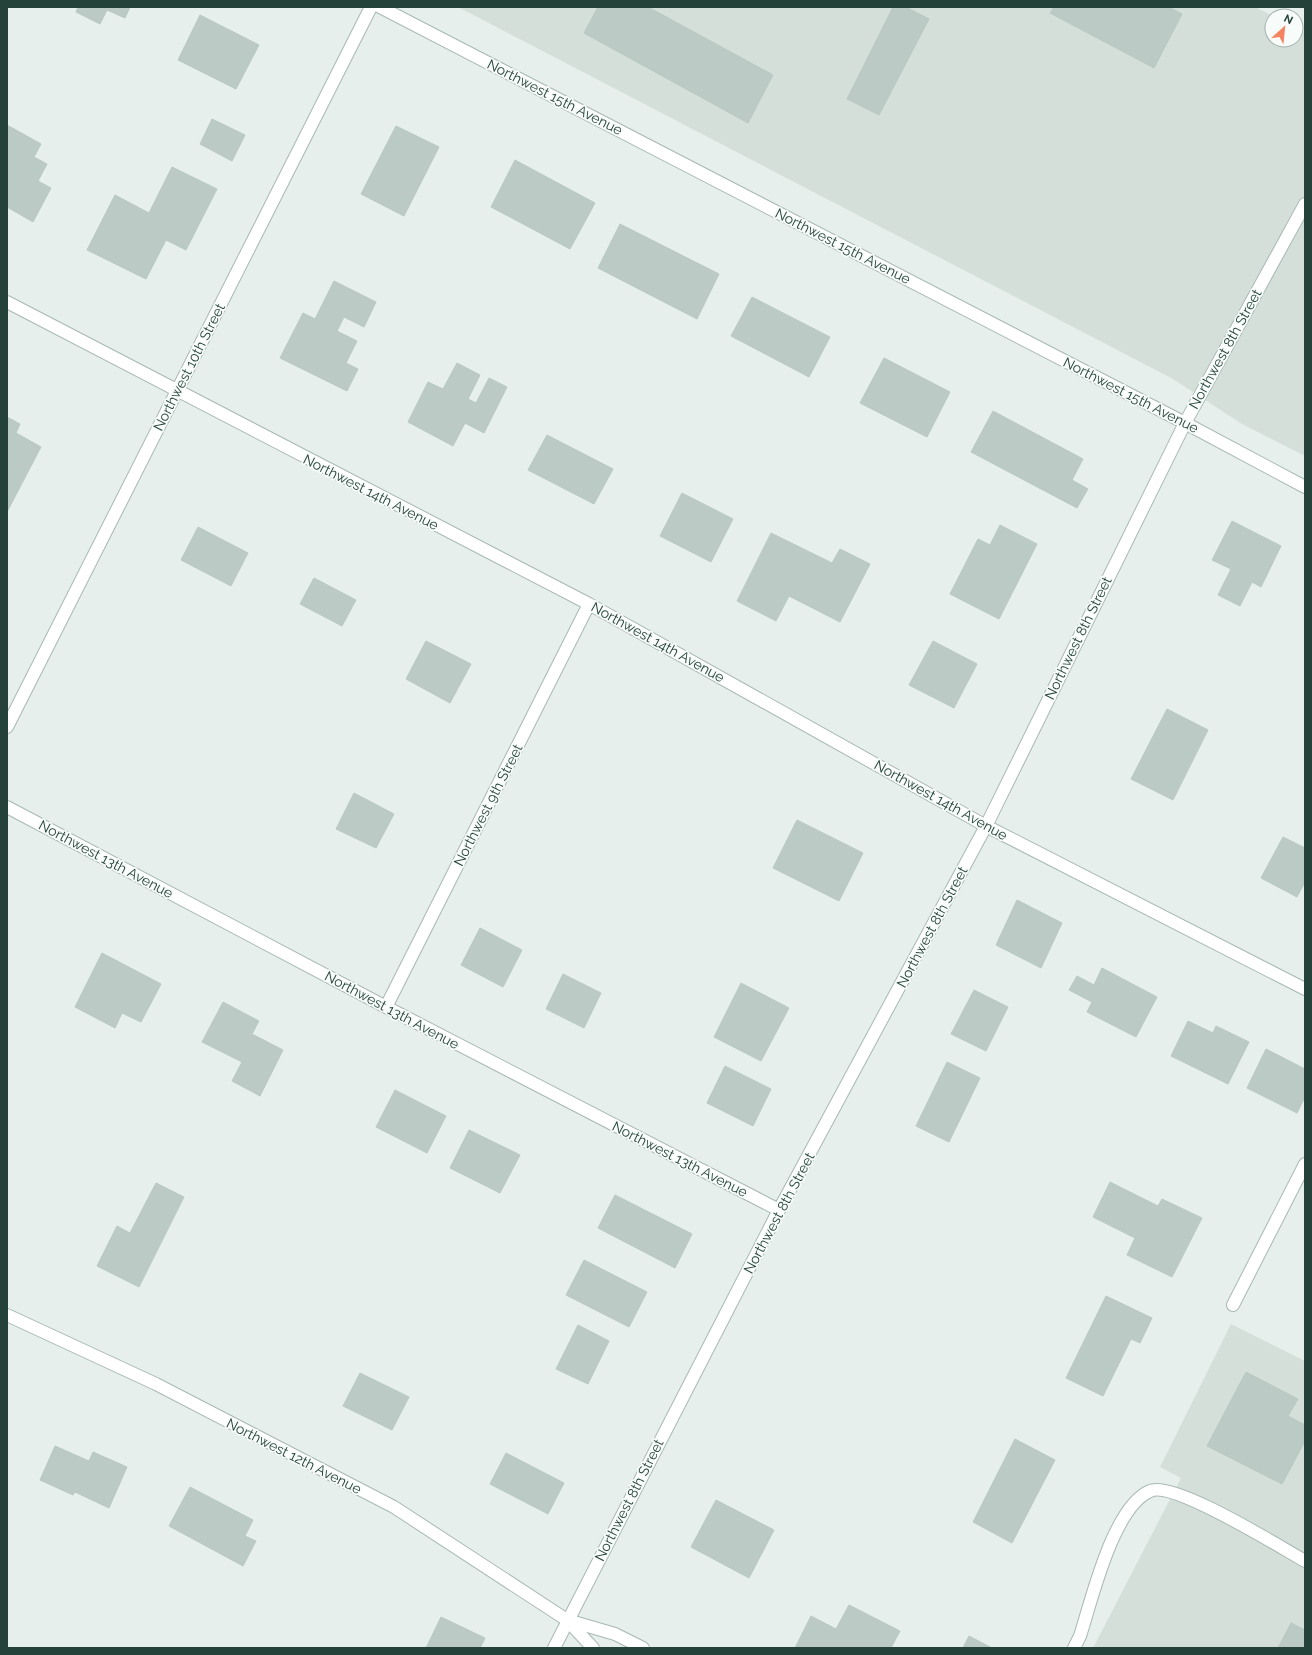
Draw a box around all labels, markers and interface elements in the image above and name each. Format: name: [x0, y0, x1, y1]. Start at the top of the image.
north arrow: [1264, 8, 1304, 48]
text: N: [1282, 12, 1295, 27]
street label: Northwest 15th Avenue: [485, 56, 625, 138]
street label: Northwest 15th Avenue: [773, 205, 913, 287]
street label: Northwest 8th Street: [1185, 286, 1265, 412]
street label: Northwest 10th Street: [150, 300, 228, 433]
street label: Northwest 15th Avenue: [1061, 354, 1201, 436]
street label: Northwest 14th Avenue: [301, 451, 441, 533]
street label: Northwest 8th Street: [1041, 574, 1115, 702]
street label: Northwest 14th Avenue: [589, 599, 727, 685]
street label: Northwest 9th Street: [450, 741, 526, 869]
street label: Northwest 14th Avenue: [872, 757, 1010, 843]
street label: Northwest 13th Avenue: [36, 817, 176, 901]
street label: Northwest 8th Street: [893, 864, 971, 990]
street label: Northwest 13th Avenue: [322, 968, 462, 1052]
street label: Northwest 13th Avenue: [610, 1118, 750, 1200]
street label: Northwest 8th Street: [740, 1150, 818, 1276]
street label: Northwest 12th Avenue: [224, 1415, 364, 1497]
street label: Northwest 8th Street: [591, 1436, 667, 1564]

